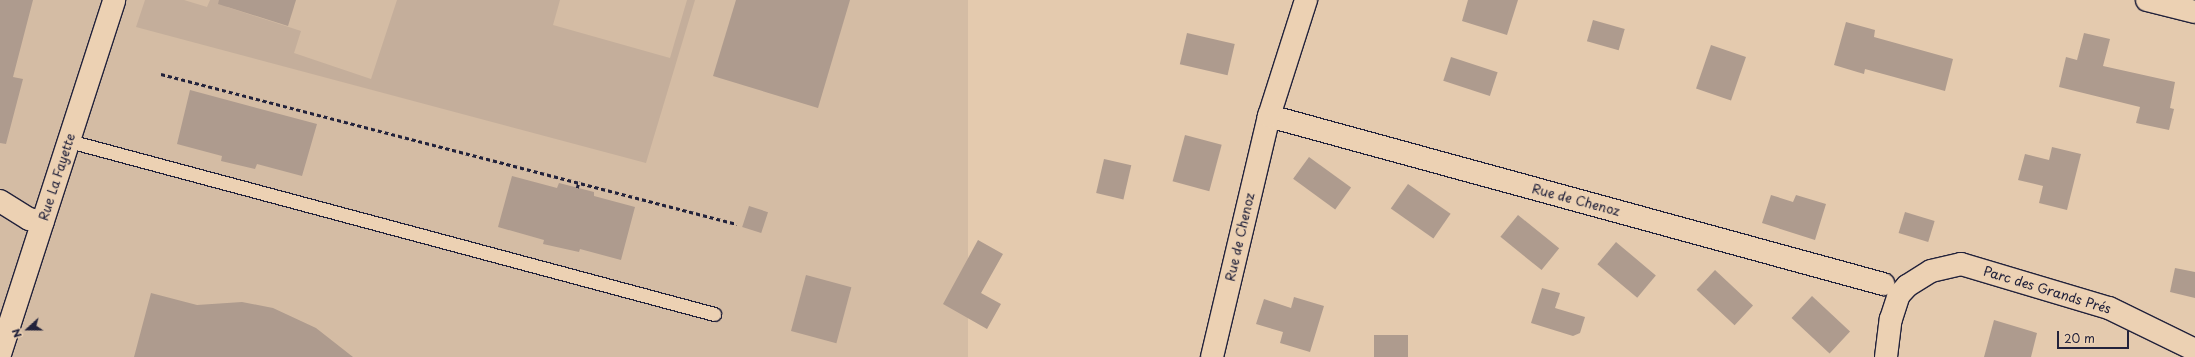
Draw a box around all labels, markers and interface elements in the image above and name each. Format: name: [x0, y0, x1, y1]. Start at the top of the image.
street label: Rue La Fayette: [35, 130, 79, 224]
street label: Rue de Chenoz: [1529, 181, 1623, 219]
street label: Rue de Chenoz: [1222, 190, 1258, 284]
street label: Parc des Grands Prés: [1981, 263, 2113, 317]
north arrow: [8, 309, 48, 349]
scale bar: [2059, 323, 2131, 349]
text: N: [7, 326, 26, 341]
text: 20 m: [2064, 329, 2095, 347]

